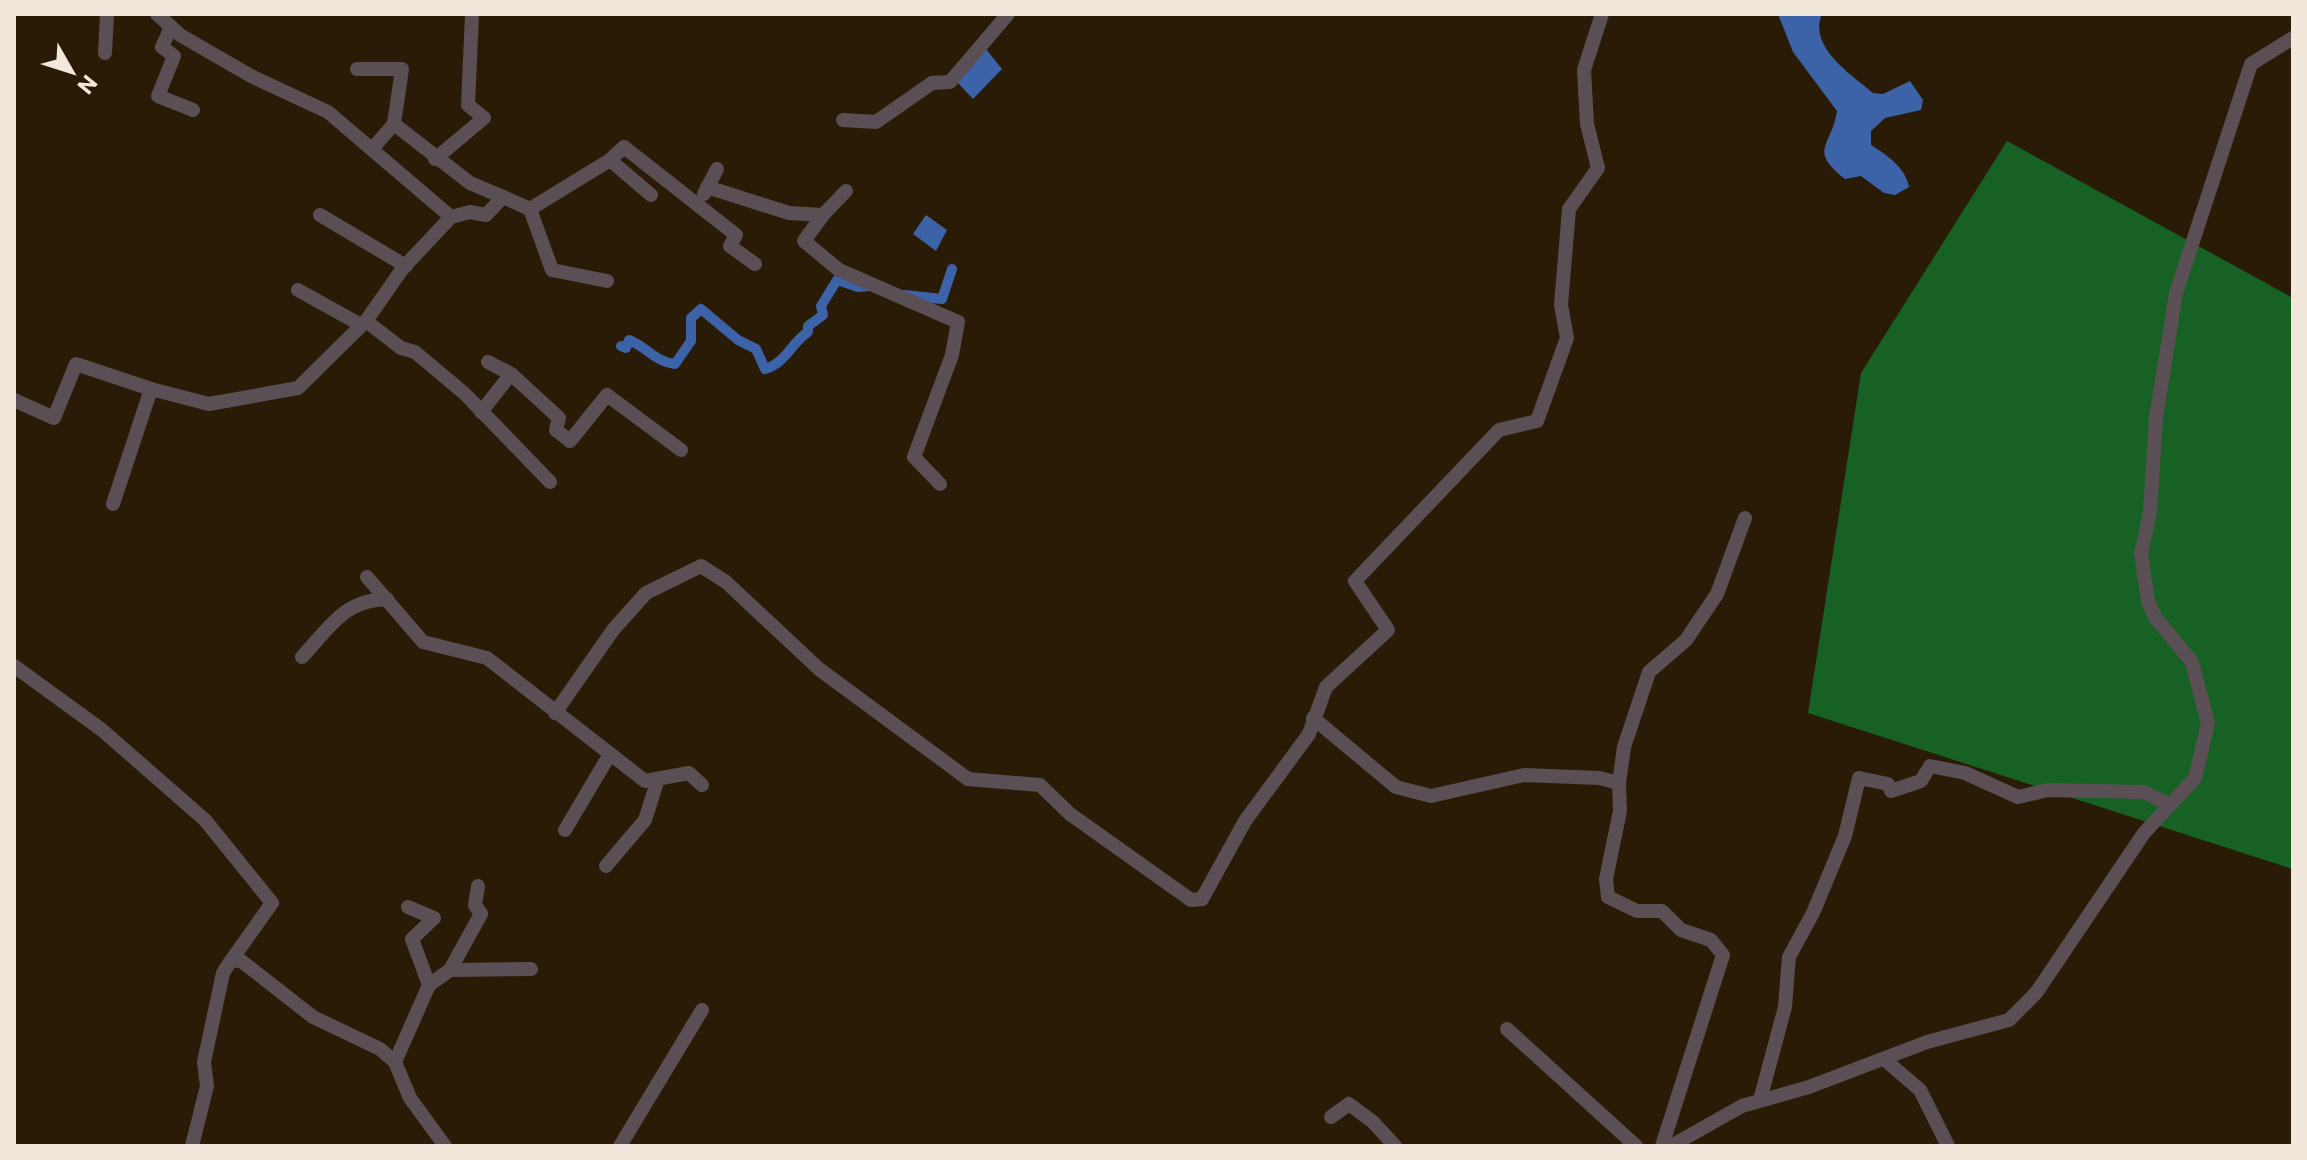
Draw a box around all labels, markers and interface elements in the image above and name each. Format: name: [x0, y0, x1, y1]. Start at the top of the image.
north arrow: [32, 32, 112, 112]
text: N: [72, 70, 104, 100]

